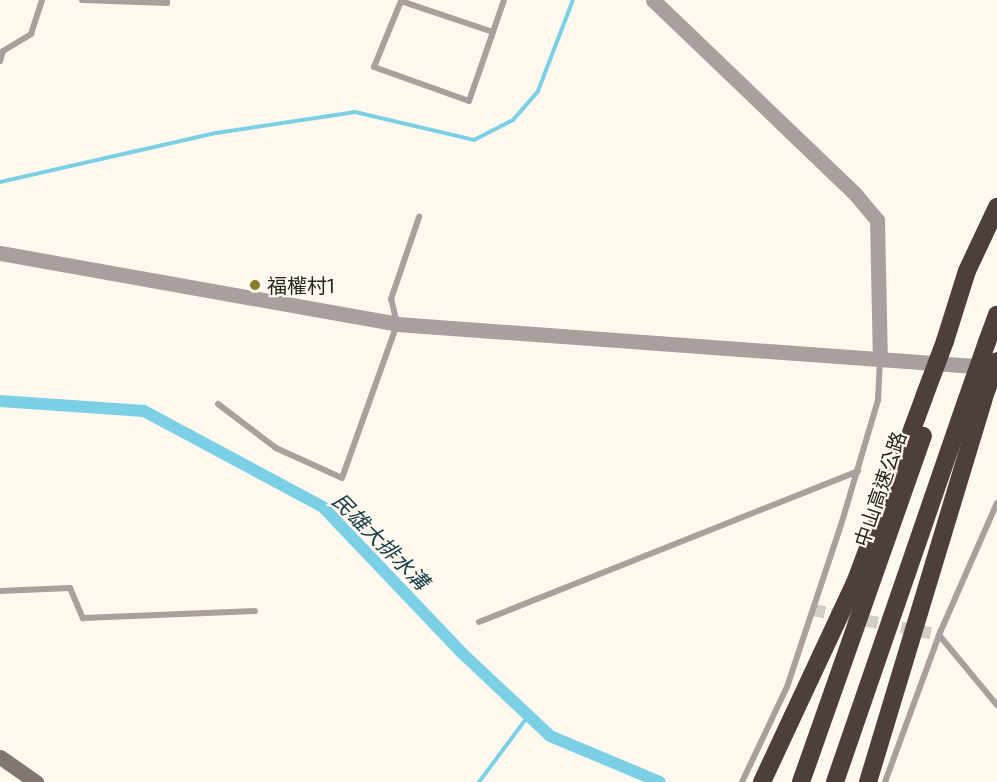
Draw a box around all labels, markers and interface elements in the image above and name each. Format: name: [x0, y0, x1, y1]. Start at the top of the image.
place label: 福權村1: [267, 273, 335, 297]
marker: 福權村1: [248, 278, 262, 292]
street label: 中山高速公路: [849, 428, 911, 550]
water label: 民雄大排水溝: [328, 488, 434, 594]

